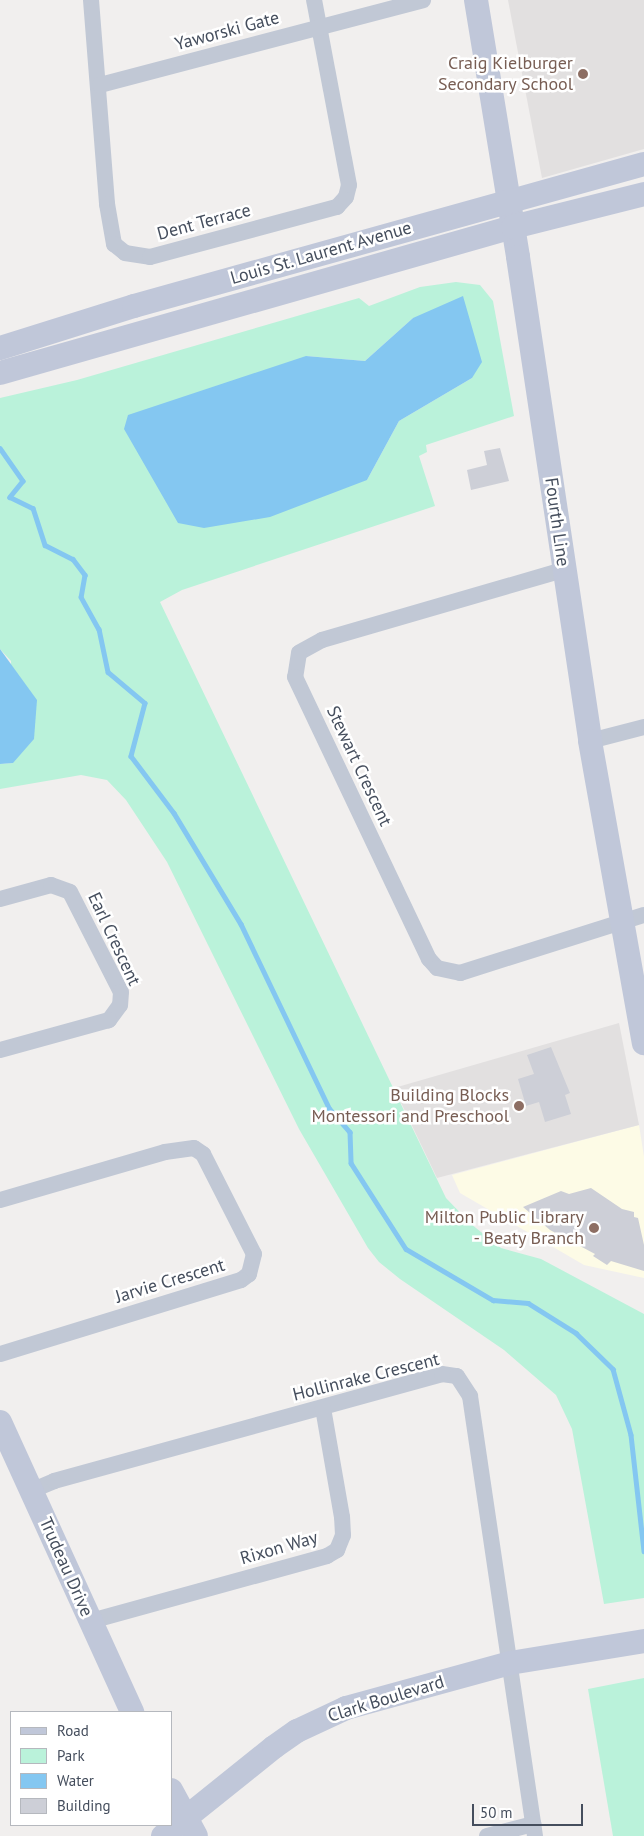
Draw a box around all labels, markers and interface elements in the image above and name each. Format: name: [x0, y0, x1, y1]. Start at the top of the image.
street label: Yaworski Gate: [172, 7, 282, 55]
place label: Craig Kielburger Secondary School: [437, 53, 573, 96]
marker: Craig Kielburger Secondary School: [577, 68, 589, 80]
street label: Dent Terrace: [155, 199, 253, 245]
street label: Louis St. Laurent Avenue: [227, 217, 415, 289]
street label: Fourth Line: [540, 476, 574, 568]
street label: Stewart Crescent: [322, 703, 396, 829]
street label: Earl Crescent: [83, 889, 145, 989]
place label: Building Blocks Montessori and Preschool: [312, 1085, 509, 1128]
marker: Building Blocks Montessori and Preschool: [513, 1100, 525, 1112]
place label: Milton Public Library - Beaty Branch: [424, 1207, 584, 1250]
marker: Milton Public Library - Beaty Branch: [588, 1222, 600, 1234]
street label: Jarvie Crescent: [113, 1254, 227, 1308]
street label: Hollinrake Crescent: [291, 1348, 441, 1406]
street label: Trudeau Drive: [34, 1514, 98, 1620]
street label: Rixon Way: [237, 1527, 321, 1569]
street label: Clark Boulevard: [325, 1671, 447, 1727]
legend: [10, 1711, 172, 1826]
text: Road: [57, 1721, 89, 1740]
text: Park: [57, 1746, 85, 1765]
text: Water: [57, 1771, 94, 1790]
scale bar: [474, 1794, 585, 1826]
text: Building: [57, 1796, 111, 1815]
text: 50 m: [480, 1803, 513, 1822]

